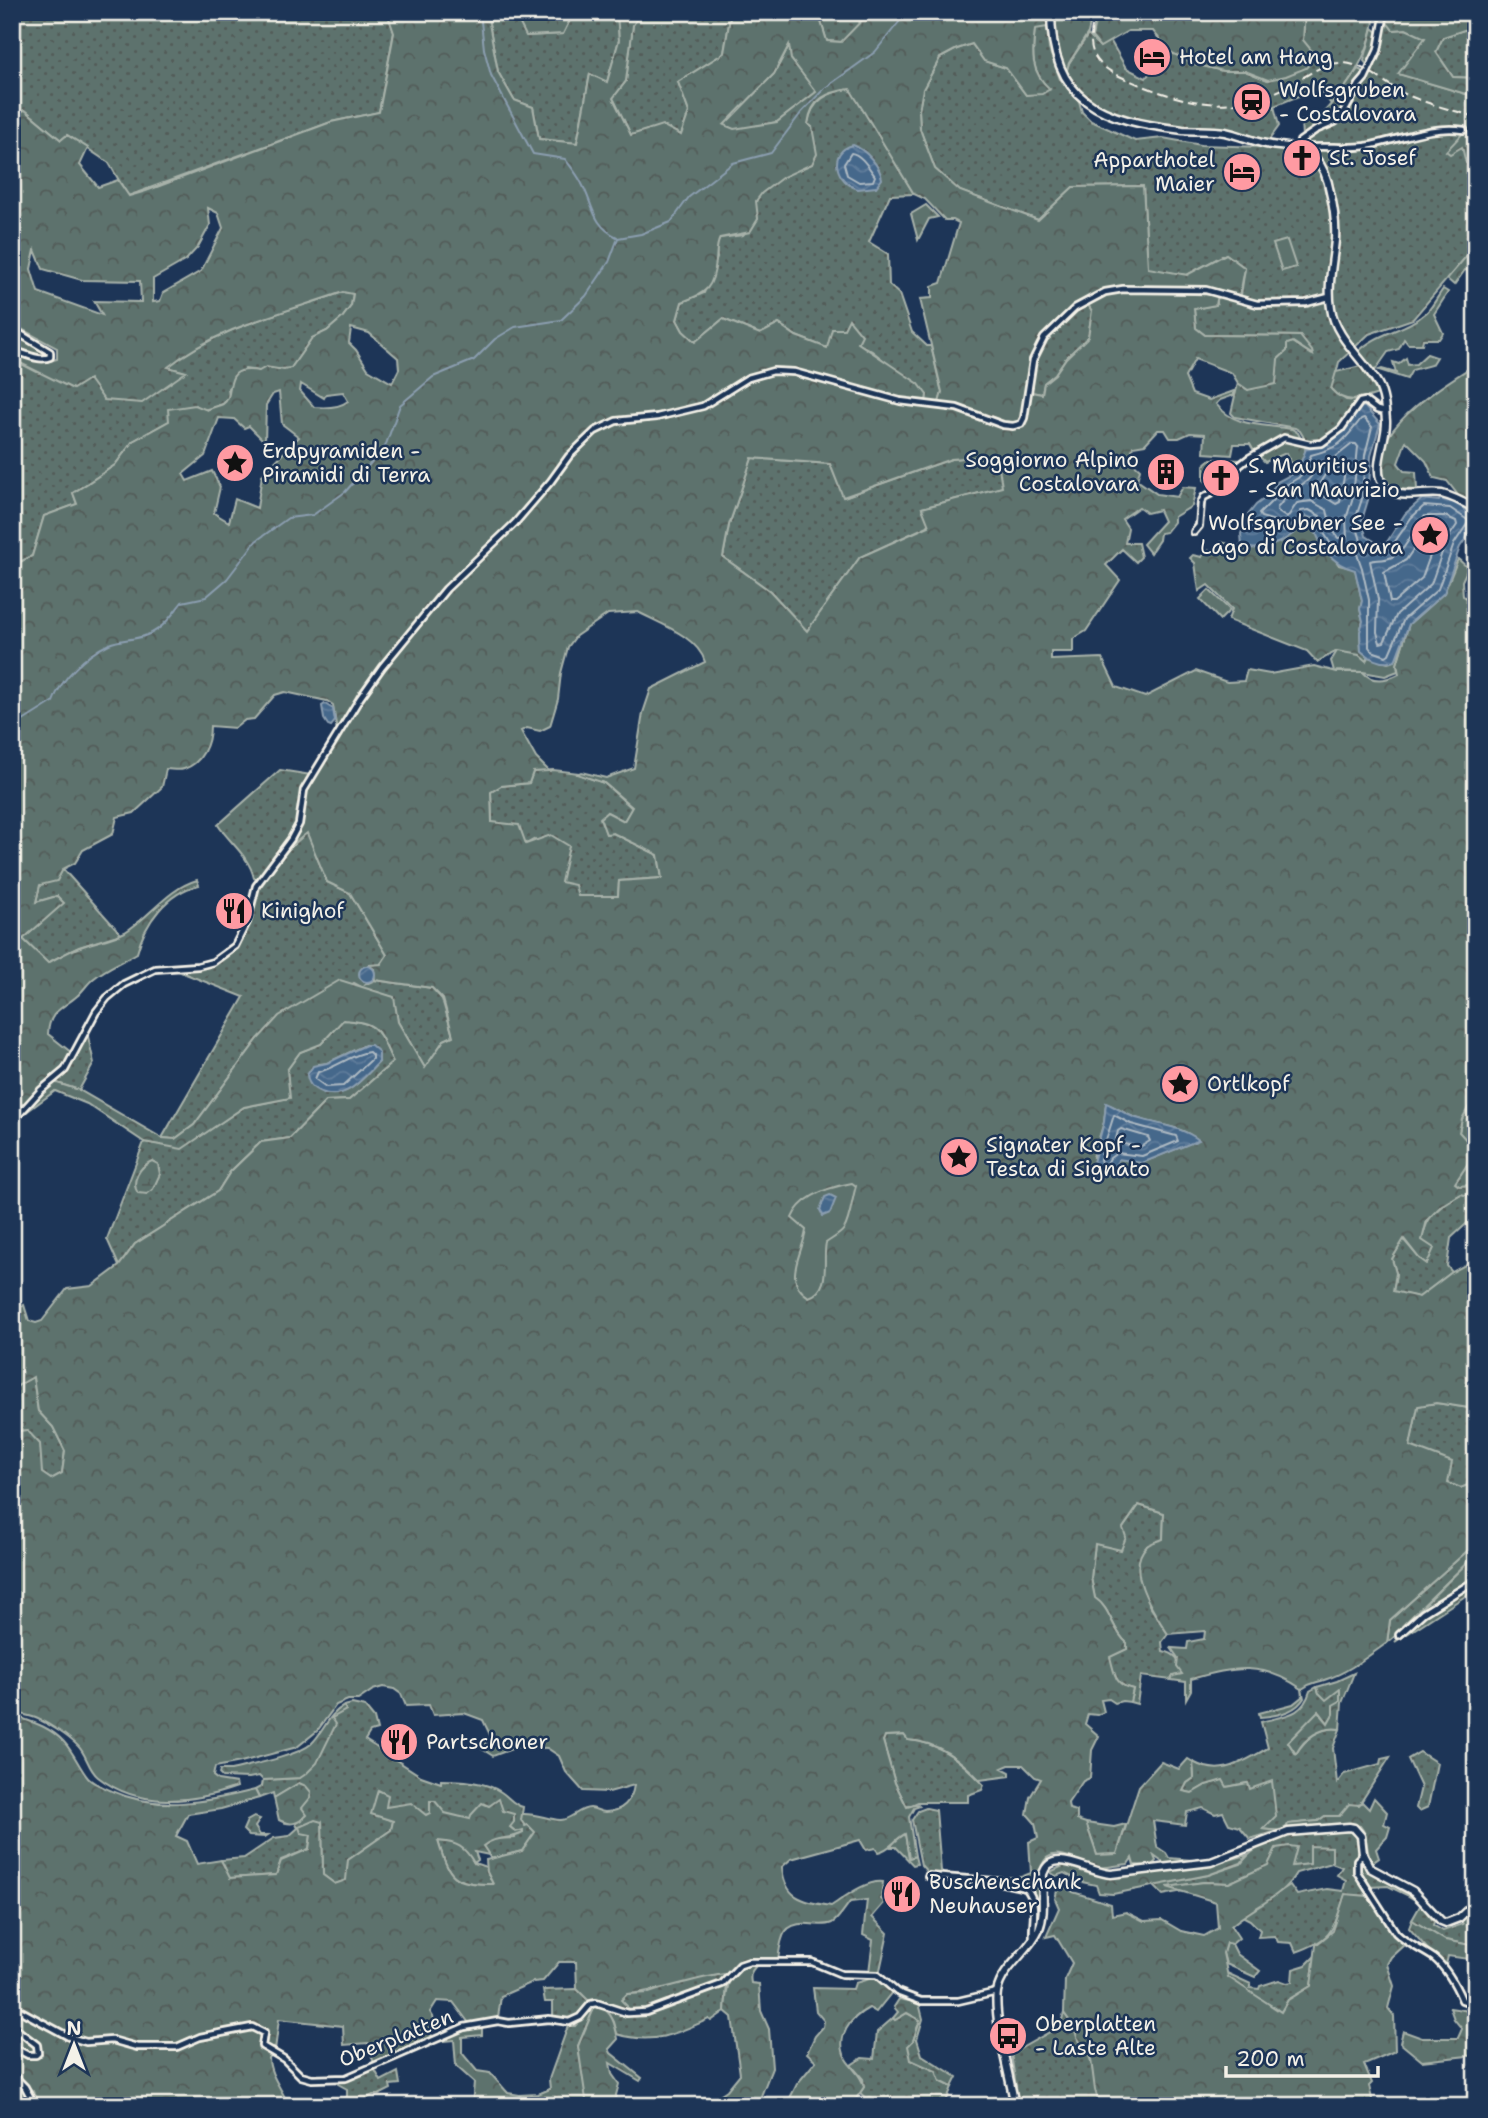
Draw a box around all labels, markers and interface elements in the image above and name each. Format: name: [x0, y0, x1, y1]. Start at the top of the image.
hotel icon: Hotel am Hang: [1131, 36, 1173, 78]
place label: Hotel am Hang: [1179, 43, 1333, 71]
place label: Wolfsgruben - Costalovara: [1279, 76, 1416, 128]
station icon: Wolfsgruben - Costalovara: [1231, 81, 1273, 123]
church icon: St. Josef: [1281, 137, 1323, 179]
place label: St. Josef: [1329, 144, 1417, 172]
place label: Apparthotel Maier: [1093, 146, 1216, 198]
hotel icon: Apparthotel Maier: [1221, 151, 1263, 193]
place label: Erdpyramiden - Piramidi di Terra: [262, 437, 430, 489]
place icon: Erdpyramiden - Piramidi di Terra: [214, 442, 256, 484]
place label: Soggiorno Alpino Costalovara: [965, 446, 1139, 498]
building icon: Soggiorno Alpino Costalovara: [1145, 451, 1187, 493]
place label: S. Mauritius - San Maurizio: [1248, 452, 1400, 504]
church icon: S. Mauritius - San Maurizio: [1200, 457, 1242, 499]
place label: Wolfsgrubner See - Lago di Costalovara: [1200, 509, 1403, 561]
place icon: Wolfsgrubner See - Lago di Costalovara: [1409, 514, 1451, 556]
restaurant icon: Kinighof: [213, 890, 255, 932]
place label: Kinighof: [261, 897, 344, 925]
place icon: Ortlkopf: [1159, 1063, 1201, 1105]
place label: Ortlkopf: [1207, 1070, 1290, 1098]
place label: Signater Kopf - Testa di Signato: [986, 1131, 1150, 1183]
place icon: Signater Kopf - Testa di Signato: [938, 1136, 980, 1178]
restaurant icon: Partschoner: [378, 1721, 420, 1763]
place label: Partschoner: [426, 1728, 548, 1756]
place label: Buschenschank Neuhauser: [929, 1868, 1082, 1920]
restaurant icon: Buschenschank Neuhauser: [881, 1873, 923, 1915]
street label: Oberplatten: [335, 2002, 458, 2074]
north arrow: [38, 2010, 108, 2080]
place label: Oberplatten - Laste Alte: [1035, 2010, 1156, 2062]
bus stop icon: Oberplatten - Laste Alte: [987, 2015, 1029, 2057]
text: N: [66, 2016, 82, 2041]
scale bar: [1226, 2034, 1378, 2078]
text: 200 m: [1236, 2045, 1305, 2073]

